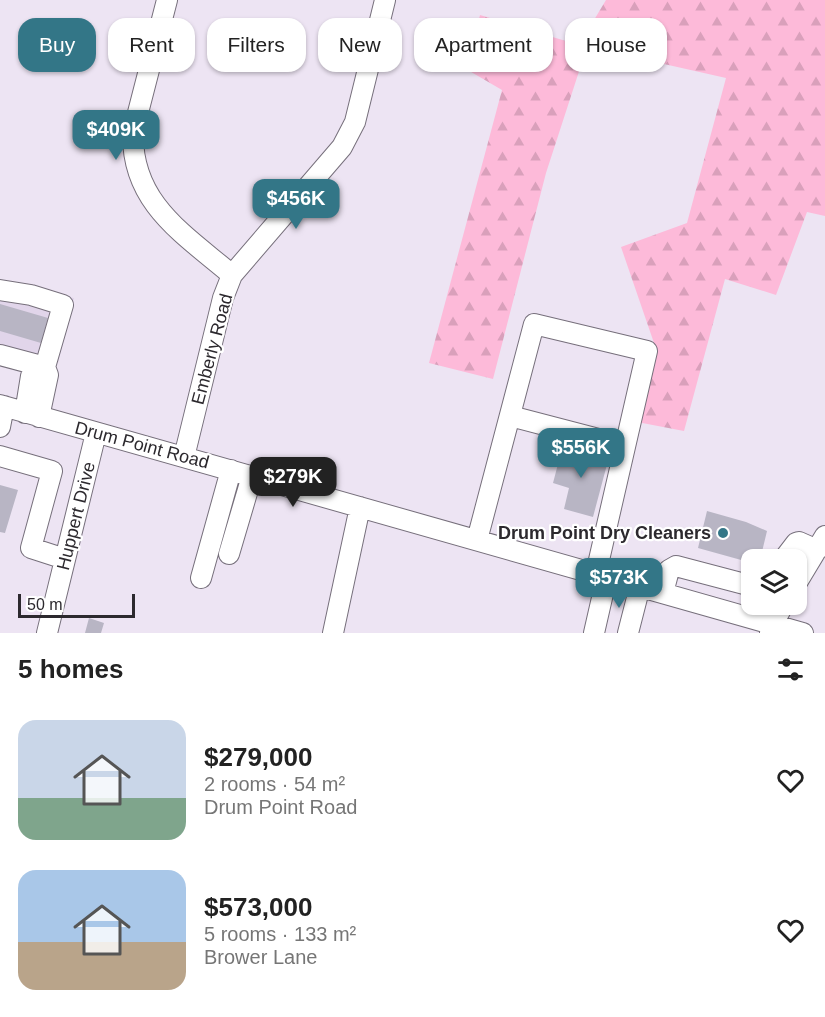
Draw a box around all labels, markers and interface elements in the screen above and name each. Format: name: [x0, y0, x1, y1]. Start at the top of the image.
chip: Buy: [18, 18, 96, 72]
chip: Rent: [108, 18, 195, 72]
chip: Filters: [207, 18, 306, 72]
chip: New: [318, 18, 402, 72]
chip: Apartment: [414, 18, 553, 72]
chip: House: [565, 18, 667, 72]
pin: $409K: [74, 110, 158, 161]
text: $409K: [87, 118, 145, 140]
pin: $456K: [254, 179, 338, 230]
text: $456K: [267, 187, 325, 209]
street label: Emberly Road: [188, 291, 236, 407]
street label: Drum Point Road: [73, 417, 211, 473]
pin: $556K: [539, 428, 623, 479]
text: $556K: [552, 436, 610, 458]
pin: $279K: [251, 457, 335, 508]
street label: Huppert Drive: [53, 460, 99, 572]
text: $279K: [264, 465, 322, 487]
place label: Drum Point Dry Cleaners: [498, 523, 711, 543]
marker: Drum Point Dry Cleaners: [716, 526, 730, 540]
map controls: [741, 549, 807, 615]
button: layers: [741, 549, 807, 615]
pin: $573K: [577, 558, 661, 609]
text: $573K: [590, 566, 648, 588]
scale bar: [18, 591, 135, 618]
text: 50 m: [27, 596, 63, 613]
icon: filters: [774, 653, 807, 686]
text: 5 homes: [18, 654, 124, 684]
text: $279,000: [204, 742, 312, 772]
icon: home: [66, 744, 138, 816]
icon: heart: [774, 764, 807, 797]
text: 2 rooms · 54 m²: [204, 773, 345, 795]
text: Drum Point Road: [204, 796, 357, 818]
text: $573,000: [204, 892, 312, 922]
icon: home: [66, 894, 138, 966]
icon: heart: [774, 914, 807, 947]
text: 5 rooms · 133 m²: [204, 923, 356, 945]
text: Brower Lane: [204, 946, 317, 968]

